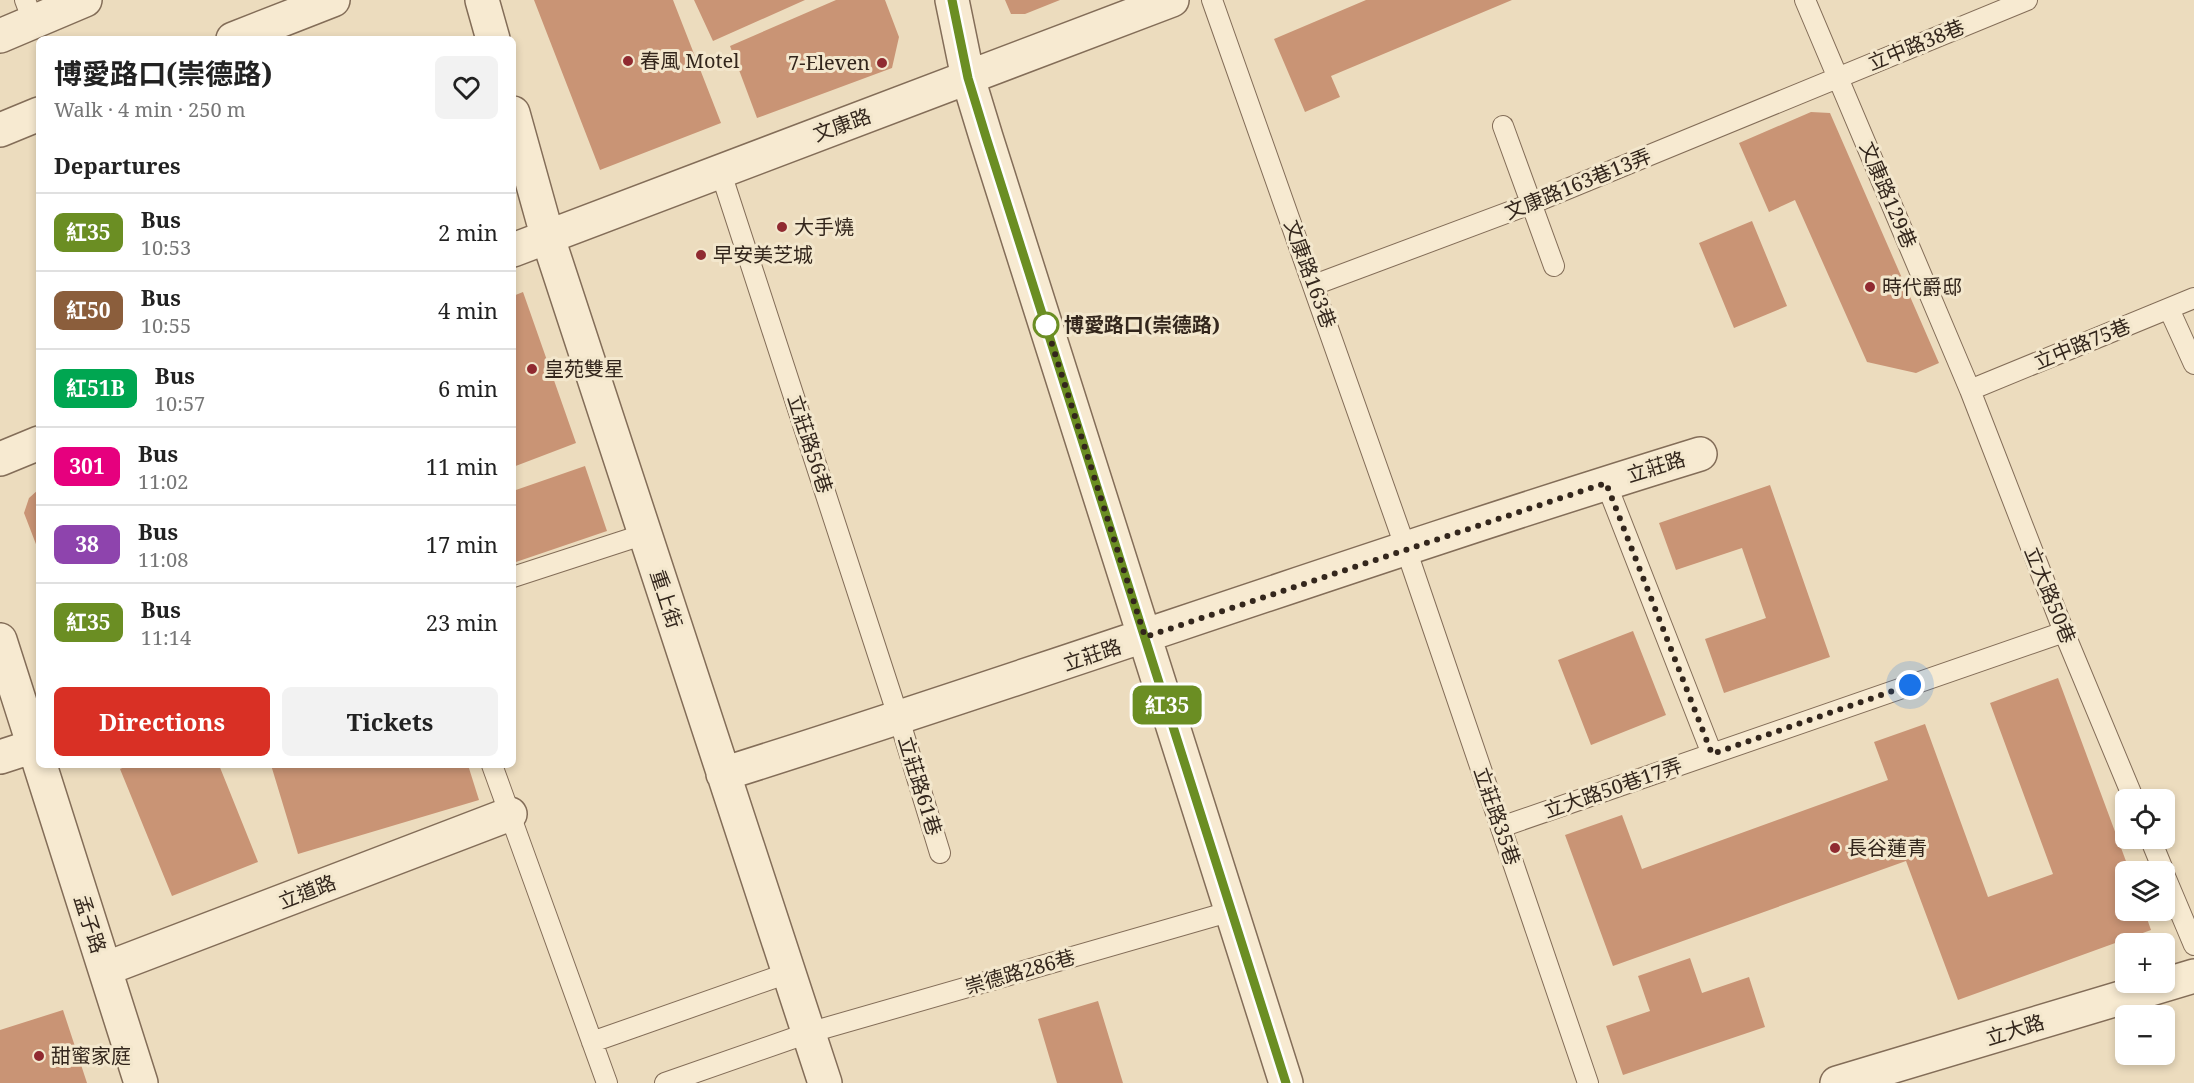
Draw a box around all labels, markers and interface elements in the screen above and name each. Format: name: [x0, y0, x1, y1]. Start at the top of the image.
street label: 立中路38巷: [1863, 13, 1968, 76]
place label: 春風 Motel: [640, 47, 739, 74]
place label: 7-Eleven: [788, 49, 870, 76]
text: 博愛路口(崇德路): [54, 54, 272, 92]
marker: 春風 Motel: [621, 54, 635, 68]
button: heart: [435, 56, 498, 119]
marker: 7-Eleven: [875, 56, 889, 70]
text: Walk · 4 min · 250 m: [54, 96, 246, 123]
street label: 文康路: [809, 102, 875, 147]
street label: 文康路129巷: [1854, 137, 1923, 252]
street label: 文康路163巷13弄: [1500, 142, 1655, 225]
text: Departures: [54, 150, 181, 180]
text: Bus: [141, 204, 181, 234]
place label: 大手燒: [794, 213, 854, 240]
street label: 文康路163巷: [1278, 216, 1343, 332]
text: 2 min: [438, 217, 498, 247]
text: 紅35: [66, 218, 111, 246]
marker: 大手燒: [775, 220, 789, 234]
text: 10:53: [141, 234, 191, 261]
place label: 早安美芝城: [713, 241, 813, 268]
marker: 早安美芝城: [694, 248, 708, 262]
place label: 時代爵邸: [1882, 273, 1962, 300]
marker: 時代爵邸: [1863, 280, 1877, 294]
text: Bus: [141, 282, 181, 312]
text: 4 min: [438, 295, 498, 325]
text: 紅50: [66, 296, 111, 324]
place label: 博愛路口(崇德路): [1064, 311, 1220, 338]
text: 10:55: [141, 312, 191, 339]
marker: 博愛路口(崇德路): [1033, 312, 1059, 338]
street label: 立中路75巷: [2029, 312, 2134, 375]
place label: 皇苑雙星: [544, 355, 624, 382]
text: Bus: [155, 360, 195, 390]
marker: 皇苑雙星: [525, 362, 539, 376]
text: 6 min: [438, 373, 498, 403]
text: 紅51B: [66, 374, 125, 402]
text: 10:57: [155, 390, 205, 417]
street label: 立莊路56巷: [782, 391, 839, 497]
text: Bus: [138, 438, 178, 468]
street label: 立莊路: [1623, 445, 1688, 488]
text: 11 min: [426, 451, 498, 481]
text: 301: [69, 452, 105, 480]
text: 11:02: [138, 468, 188, 495]
text: Bus: [138, 516, 178, 546]
text: 17 min: [426, 529, 498, 559]
text: 38: [75, 530, 99, 558]
street label: 立大路50巷: [2019, 542, 2082, 647]
text: 11:08: [138, 546, 188, 573]
street label: 重上街: [644, 566, 689, 632]
text: Bus: [141, 594, 181, 624]
text: 23 min: [426, 607, 498, 637]
text: 紅35: [66, 608, 111, 636]
text: 11:14: [141, 624, 191, 651]
street label: 立莊路: [1059, 632, 1125, 677]
your location: [1895, 670, 1925, 700]
line badge: 紅35: [1132, 686, 1202, 724]
button: Directions: [54, 687, 270, 756]
button: Tickets: [282, 687, 498, 756]
text: 紅35: [1145, 691, 1189, 719]
street label: 立莊路61巷: [893, 733, 948, 839]
street label: 立大路50巷17弄: [1540, 751, 1686, 824]
street label: 立莊路35巷: [1468, 763, 1527, 869]
map controls: [2115, 789, 2175, 1065]
button: locate: [2115, 789, 2175, 849]
place label: 長谷蓮青: [1847, 834, 1927, 861]
marker: 長谷蓮青: [1828, 841, 1842, 855]
button: layers: [2115, 861, 2175, 921]
street label: 立道路: [274, 868, 340, 915]
street label: 孟子路: [68, 891, 113, 957]
button: +: [2115, 933, 2175, 993]
street label: 崇德路286巷: [962, 943, 1078, 1000]
button: −: [2115, 1005, 2175, 1065]
street label: 立大路: [1982, 1008, 2047, 1051]
place label: 甜蜜家庭: [51, 1042, 131, 1069]
marker: 甜蜜家庭: [32, 1049, 46, 1063]

